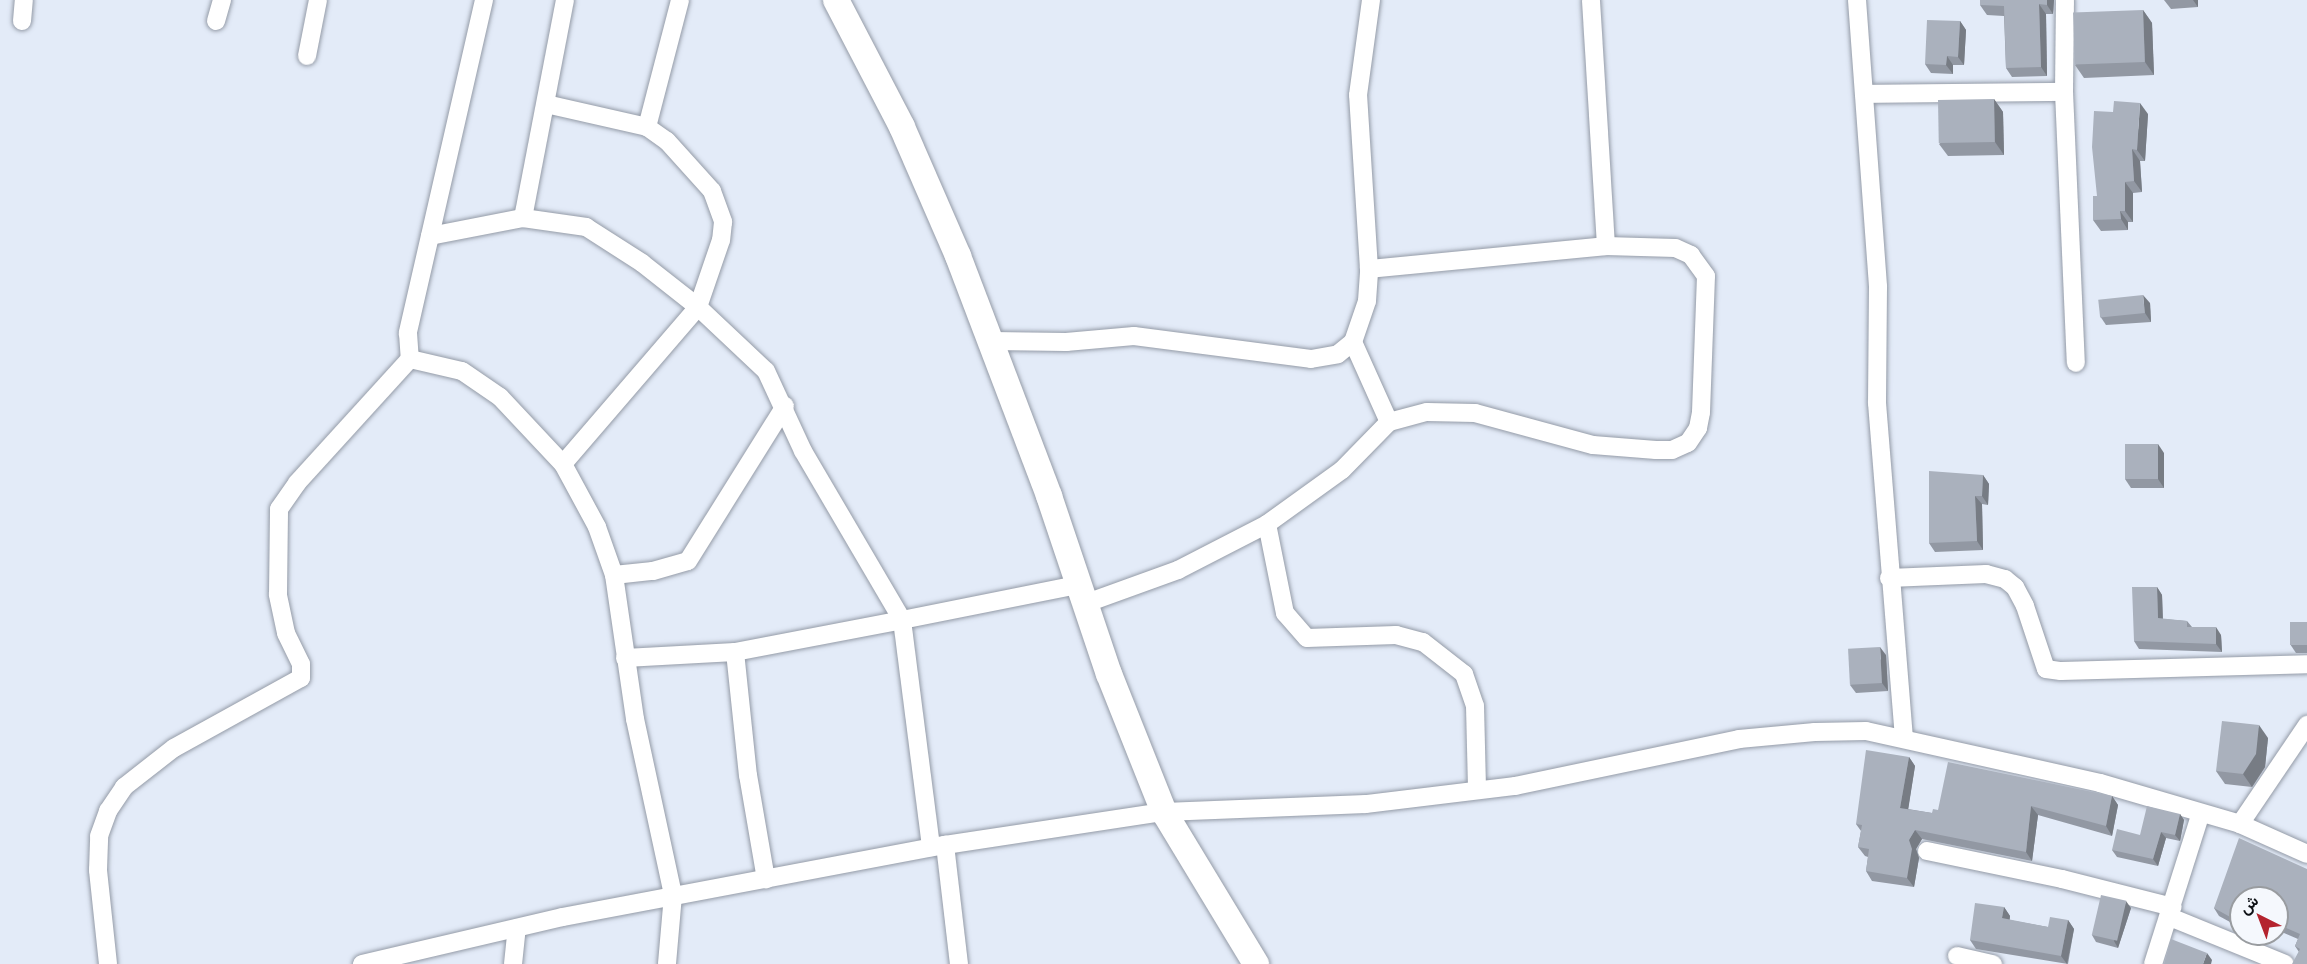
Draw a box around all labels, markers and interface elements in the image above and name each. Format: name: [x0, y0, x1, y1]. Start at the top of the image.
north arrow: [2229, 886, 2289, 946]
text: ش: [2234, 890, 2263, 919]

